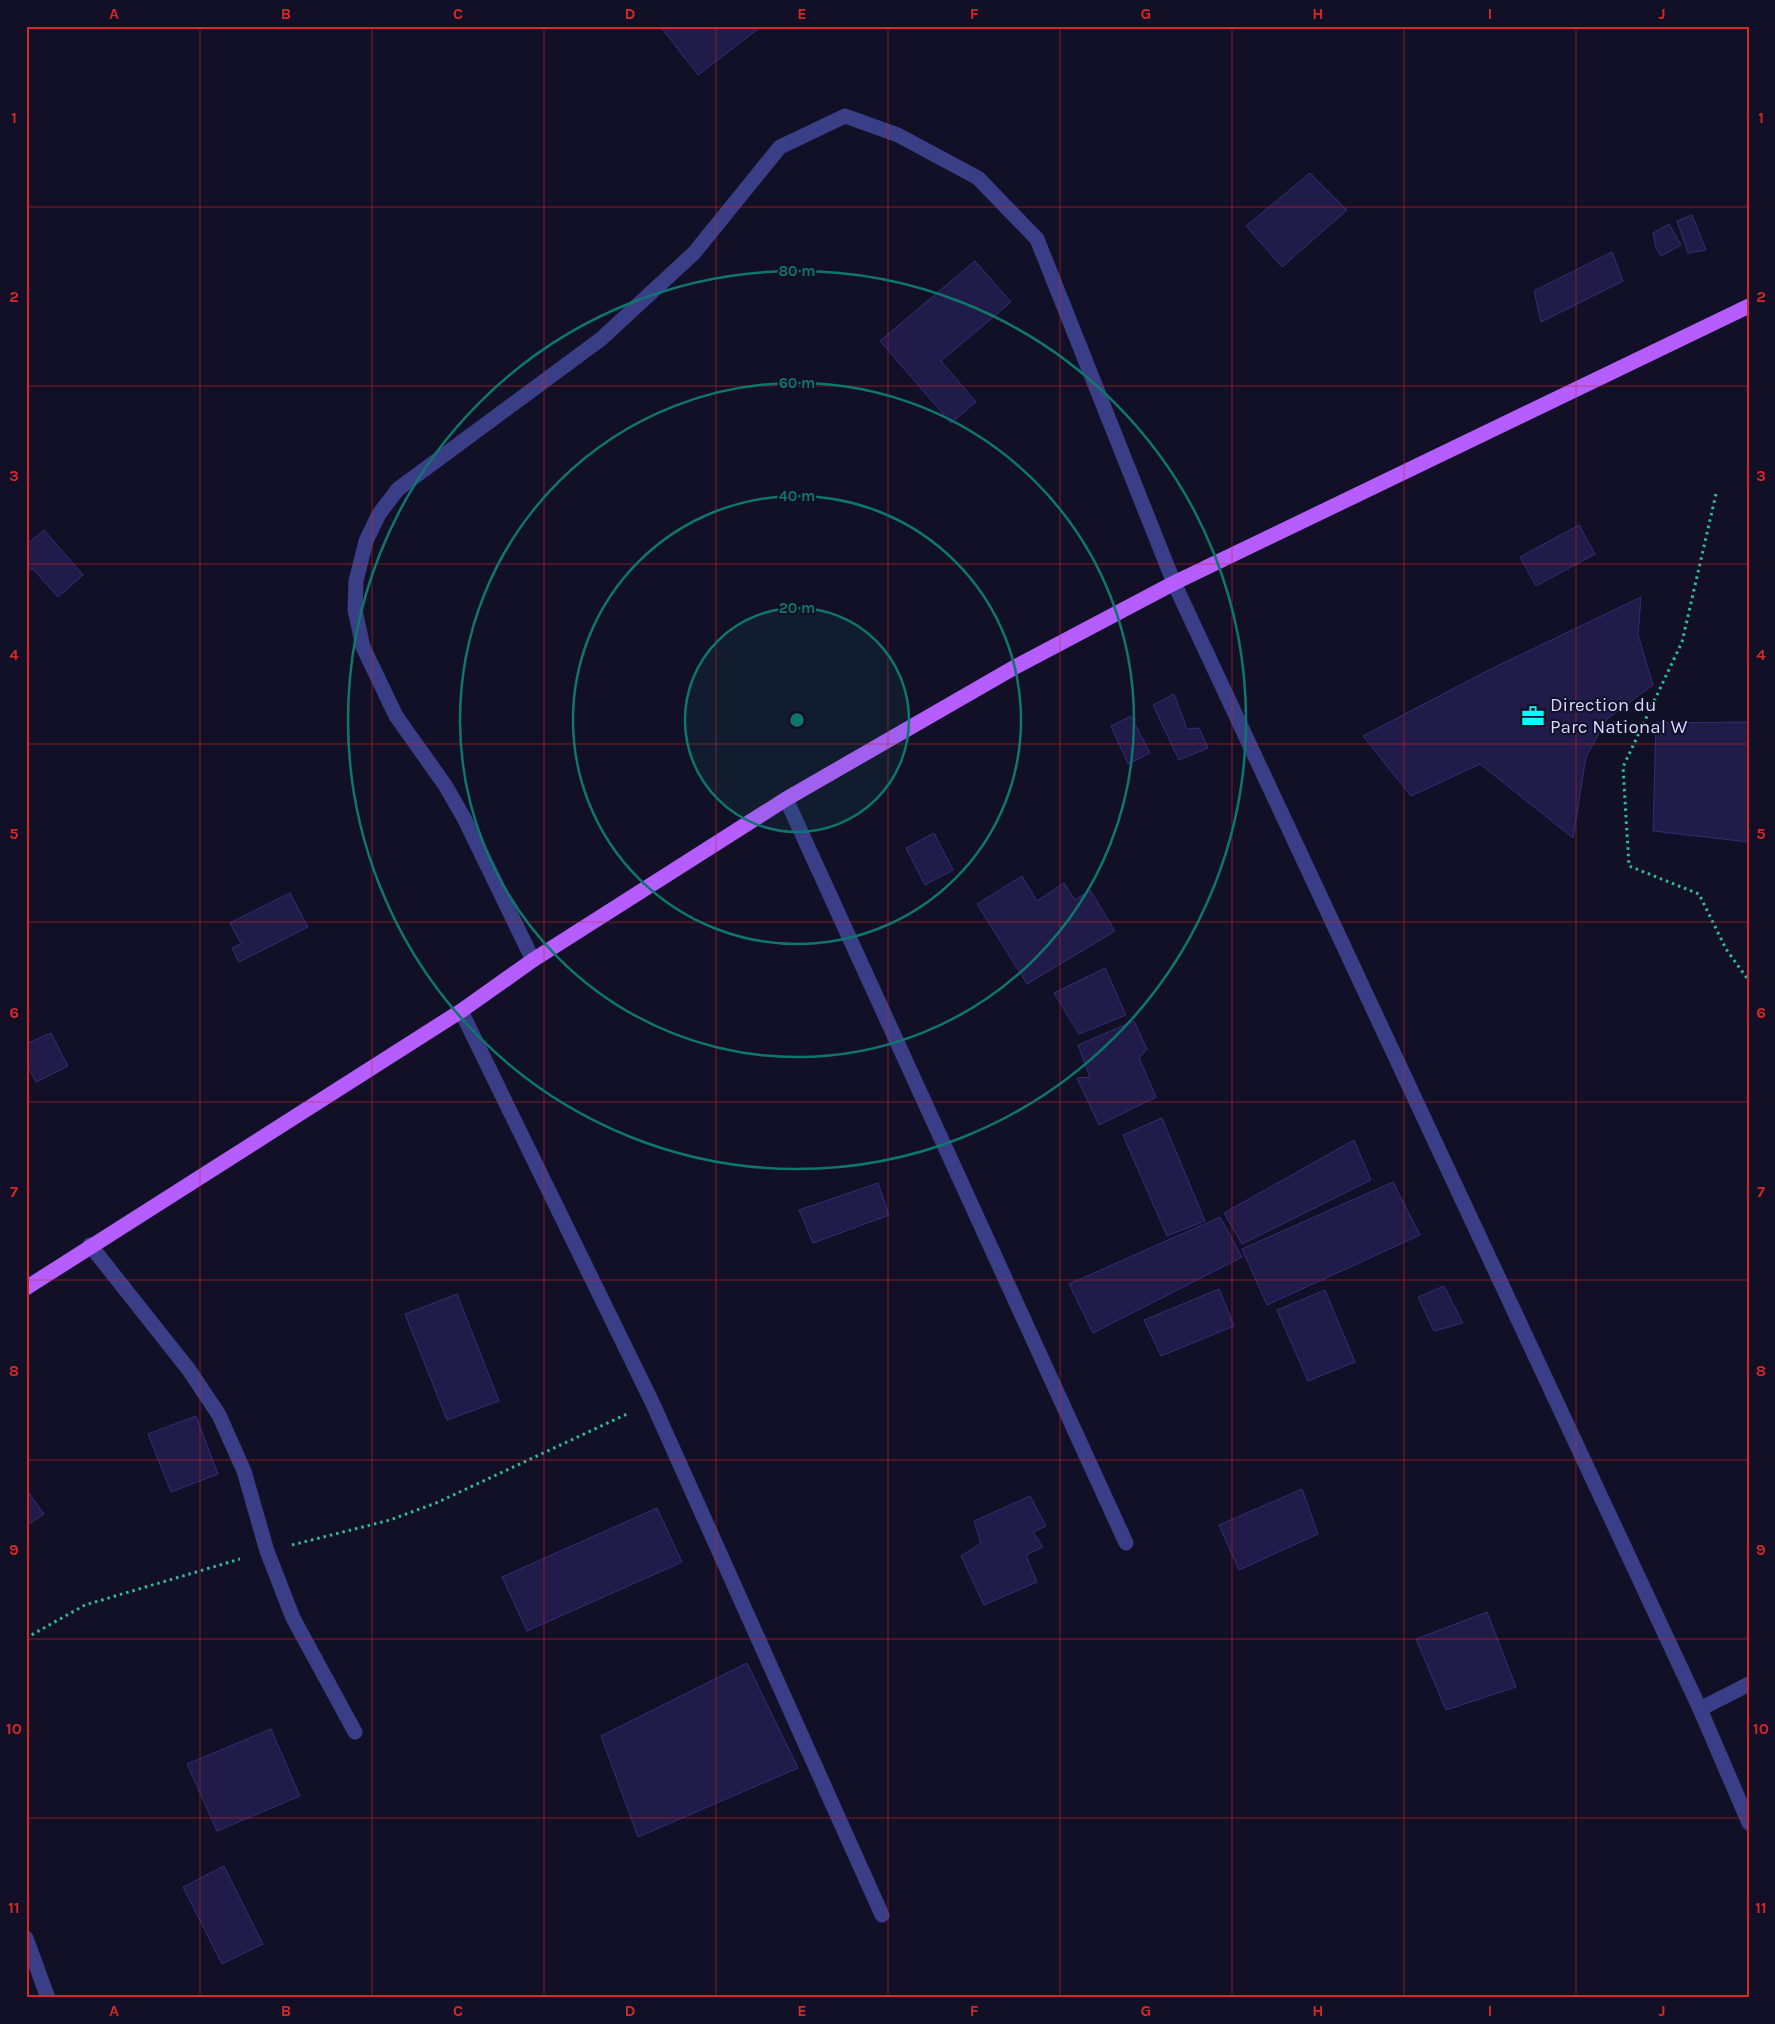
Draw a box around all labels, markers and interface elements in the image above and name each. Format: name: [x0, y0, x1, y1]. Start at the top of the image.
text: A: [109, 4, 119, 23]
text: B: [281, 4, 291, 23]
text: C: [453, 4, 463, 23]
text: D: [625, 4, 636, 23]
text: E: [797, 4, 807, 23]
text: F: [970, 4, 979, 23]
text: G: [1141, 4, 1151, 23]
text: H: [1312, 4, 1324, 23]
text: I: [1488, 4, 1492, 23]
text: J: [1658, 4, 1666, 23]
text: 1: [11, 108, 17, 127]
text: 1: [1758, 108, 1764, 127]
text: 80 m: [778, 262, 816, 280]
text: 2: [9, 287, 19, 306]
text: 2: [1756, 287, 1766, 306]
text: 60 m: [779, 374, 815, 392]
text: 3: [9, 466, 19, 485]
text: 3: [1756, 466, 1766, 485]
text: 40 m: [779, 487, 815, 505]
text: 20 m: [779, 599, 815, 617]
text: 4: [9, 645, 19, 664]
text: 4: [1756, 645, 1766, 664]
place label: Direction du Parc National W: [1550, 694, 1688, 738]
office icon: Direction du Parc National W: [1520, 703, 1546, 729]
centre of rings: [788, 711, 806, 729]
text: 5: [9, 824, 19, 843]
text: 5: [1756, 824, 1766, 843]
text: 6: [9, 1003, 19, 1022]
text: 6: [1756, 1003, 1766, 1022]
text: 7: [10, 1182, 18, 1201]
text: 7: [1757, 1182, 1765, 1201]
text: 8: [9, 1361, 19, 1380]
text: 8: [1756, 1361, 1766, 1380]
text: 9: [9, 1540, 19, 1559]
text: 9: [1756, 1540, 1766, 1559]
text: 10: [6, 1719, 22, 1738]
text: 10: [1753, 1719, 1769, 1738]
text: 11: [8, 1898, 20, 1917]
text: 11: [1755, 1898, 1767, 1917]
text: A: [109, 2001, 119, 2020]
text: B: [281, 2001, 291, 2020]
text: C: [453, 2001, 463, 2020]
text: D: [625, 2001, 636, 2020]
text: E: [797, 2001, 807, 2020]
text: F: [970, 2001, 979, 2020]
text: G: [1141, 2001, 1151, 2020]
text: H: [1312, 2001, 1324, 2020]
text: I: [1488, 2001, 1492, 2020]
text: J: [1658, 2001, 1666, 2020]

